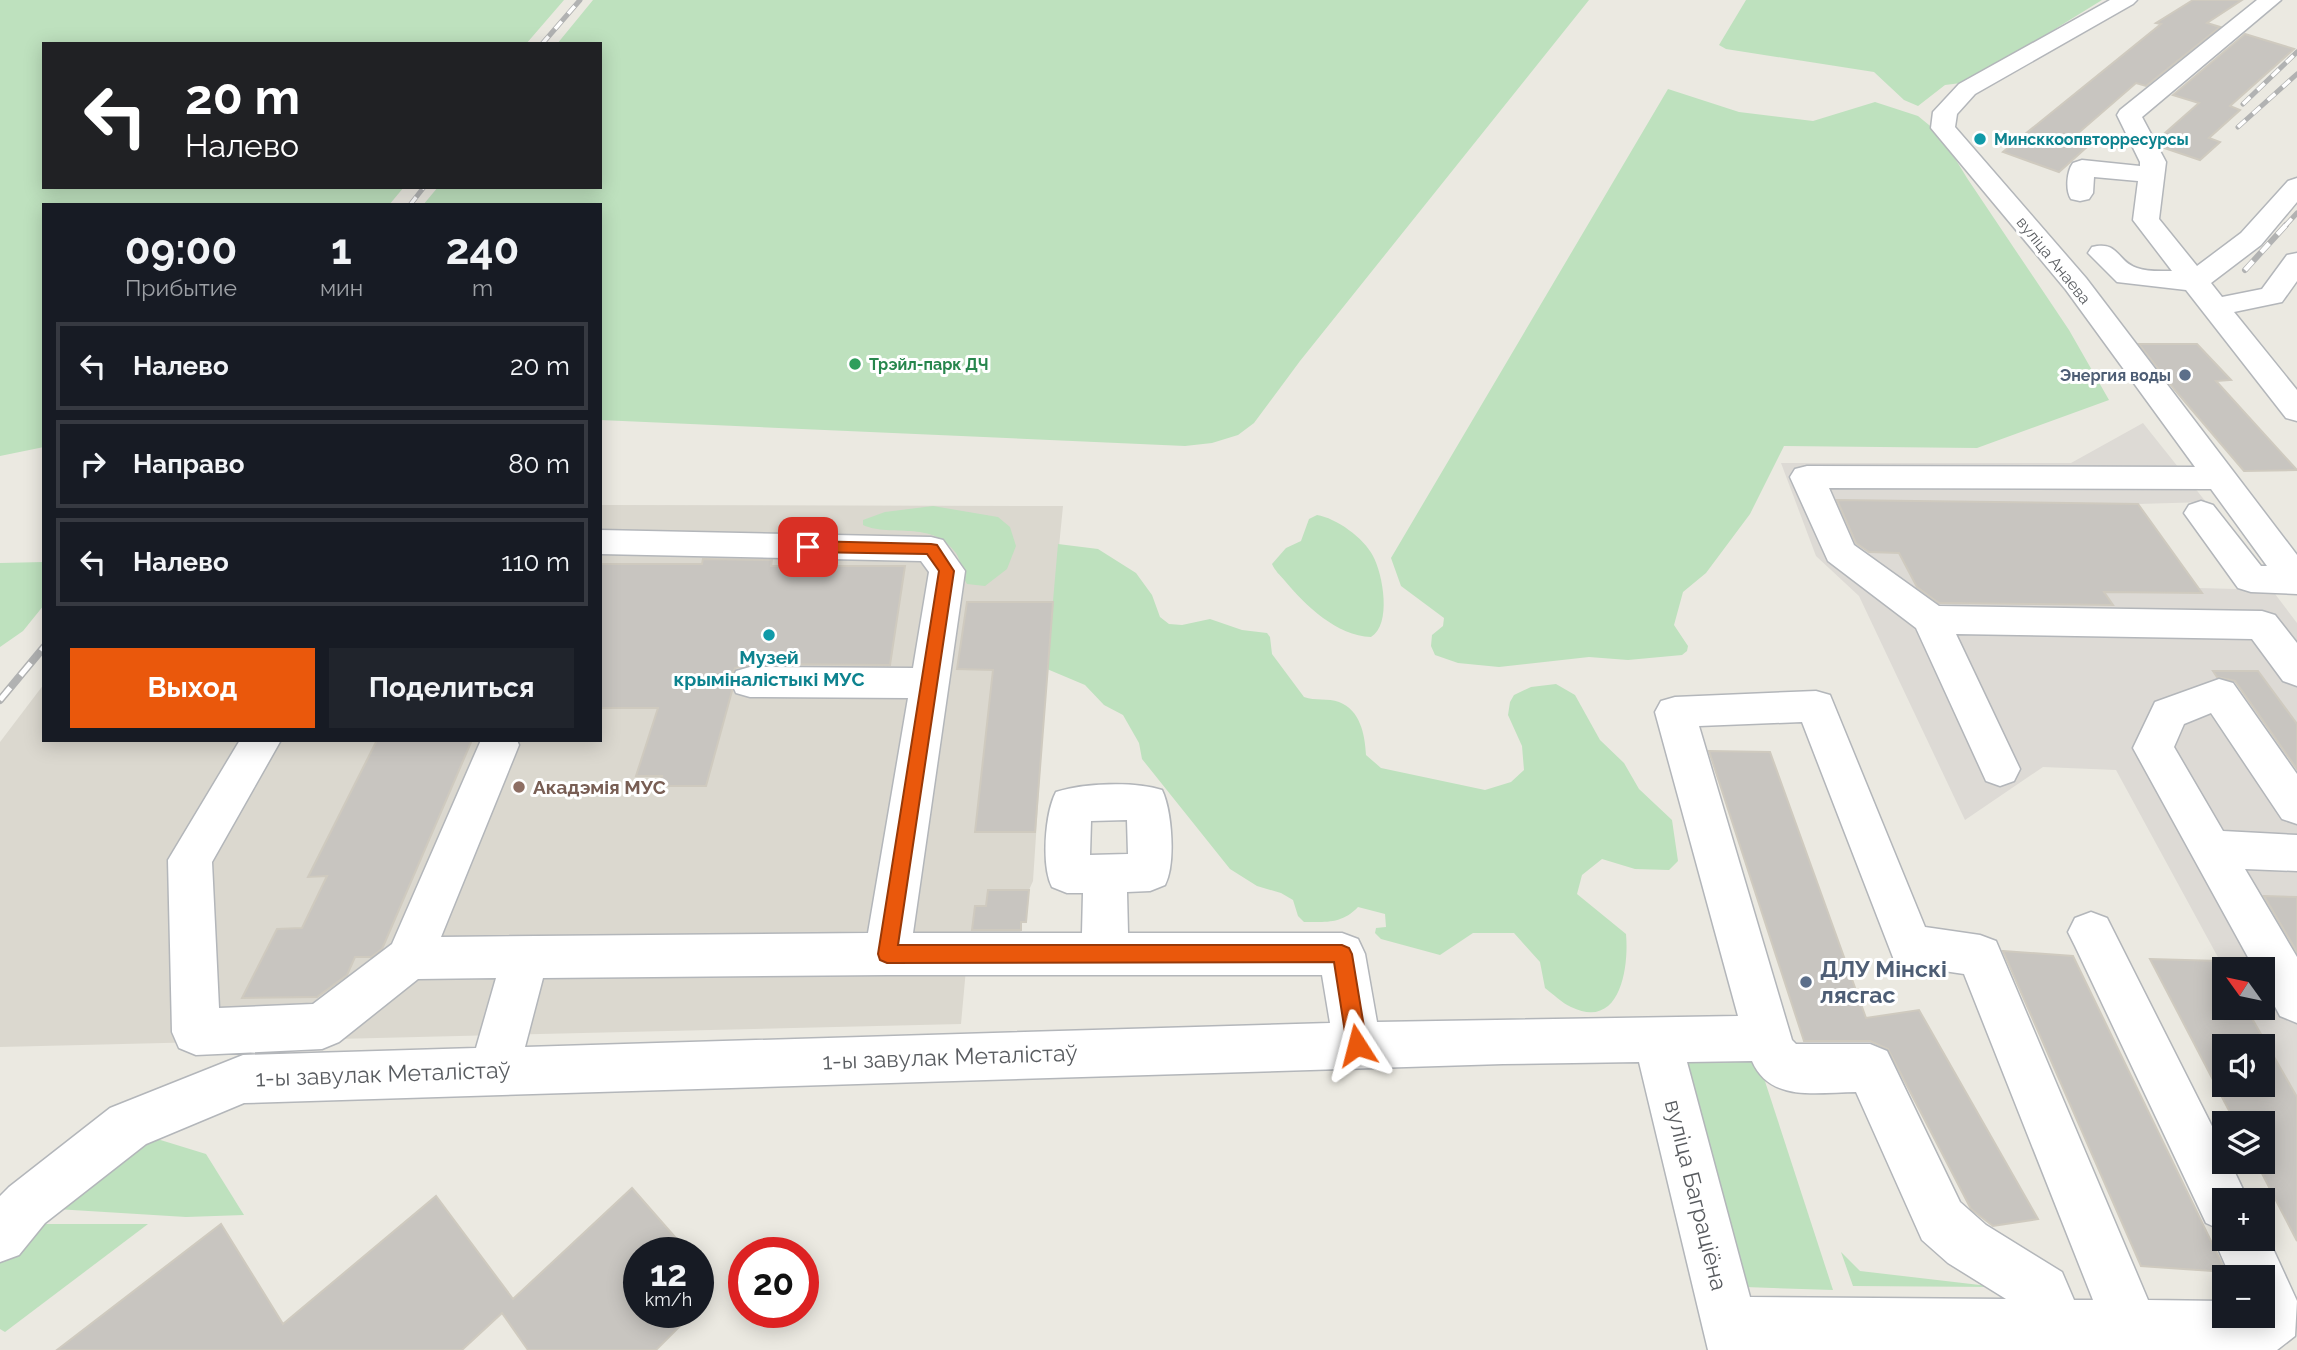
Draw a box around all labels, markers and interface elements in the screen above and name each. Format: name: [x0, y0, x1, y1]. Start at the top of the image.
text: 20 m: [185, 68, 300, 125]
icon: left: [70, 70, 161, 161]
text: Налево: [185, 127, 299, 164]
place label: Минсккоопвторресурсы: [1994, 130, 2189, 149]
marker: Минсккоопвторресурсы: [1972, 131, 1988, 147]
street label: вуліца Анаева: [2013, 213, 2095, 308]
text: 09:00: [125, 225, 237, 274]
text: 1: [331, 225, 352, 274]
text: 240: [446, 225, 519, 274]
text: Прибытие: [125, 274, 237, 301]
text: мин: [320, 274, 363, 301]
text: m: [472, 274, 493, 301]
icon: left: [74, 347, 112, 385]
text: Налево: [133, 351, 229, 381]
text: 20 m: [510, 351, 570, 381]
place label: Трэйл-парк ДЧ: [869, 355, 989, 374]
marker: Трэйл-парк ДЧ: [847, 356, 863, 372]
place label: Энергия воды: [2060, 366, 2171, 385]
marker: Энергия воды: [2177, 367, 2193, 383]
icon: right: [74, 445, 112, 483]
text: Направо: [133, 449, 244, 479]
text: 80 m: [508, 449, 570, 479]
pin: [778, 517, 838, 577]
icon: arrive: [789, 528, 827, 566]
icon: left: [74, 543, 112, 581]
text: Налево: [133, 547, 229, 577]
text: 110 m: [501, 547, 570, 577]
marker: Музей крыміналістыкі МУС: [761, 627, 777, 643]
place label: Музей крыміналістыкі МУС: [674, 646, 865, 690]
button: Выход: [70, 648, 315, 728]
button: Поделиться: [329, 648, 574, 728]
place label: Акадэмія МУС: [533, 776, 666, 798]
marker: Акадэмія МУС: [511, 779, 527, 795]
place label: ДЛУ Мінскі лясгас: [1820, 955, 1947, 1008]
north arrow: [2212, 957, 2275, 1020]
map controls: [2212, 957, 2275, 1328]
marker: ДЛУ Мінскі лясгас: [1798, 974, 1814, 990]
position arrow: [1320, 1008, 1394, 1082]
button: sound: [2212, 1034, 2275, 1097]
street label: 1-ы завулак Металістаў: [822, 1039, 1078, 1074]
street label: 1-ы завулак Металістаў: [255, 1056, 511, 1091]
street label: вуліца Баграціёна: [1660, 1097, 1733, 1293]
button: layers: [2212, 1111, 2275, 1174]
button: +: [2212, 1188, 2275, 1251]
speed limit sign: 20: [728, 1237, 819, 1328]
text: 12: [650, 1253, 687, 1294]
button: −: [2212, 1265, 2275, 1328]
text: km/h: [645, 1289, 692, 1310]

